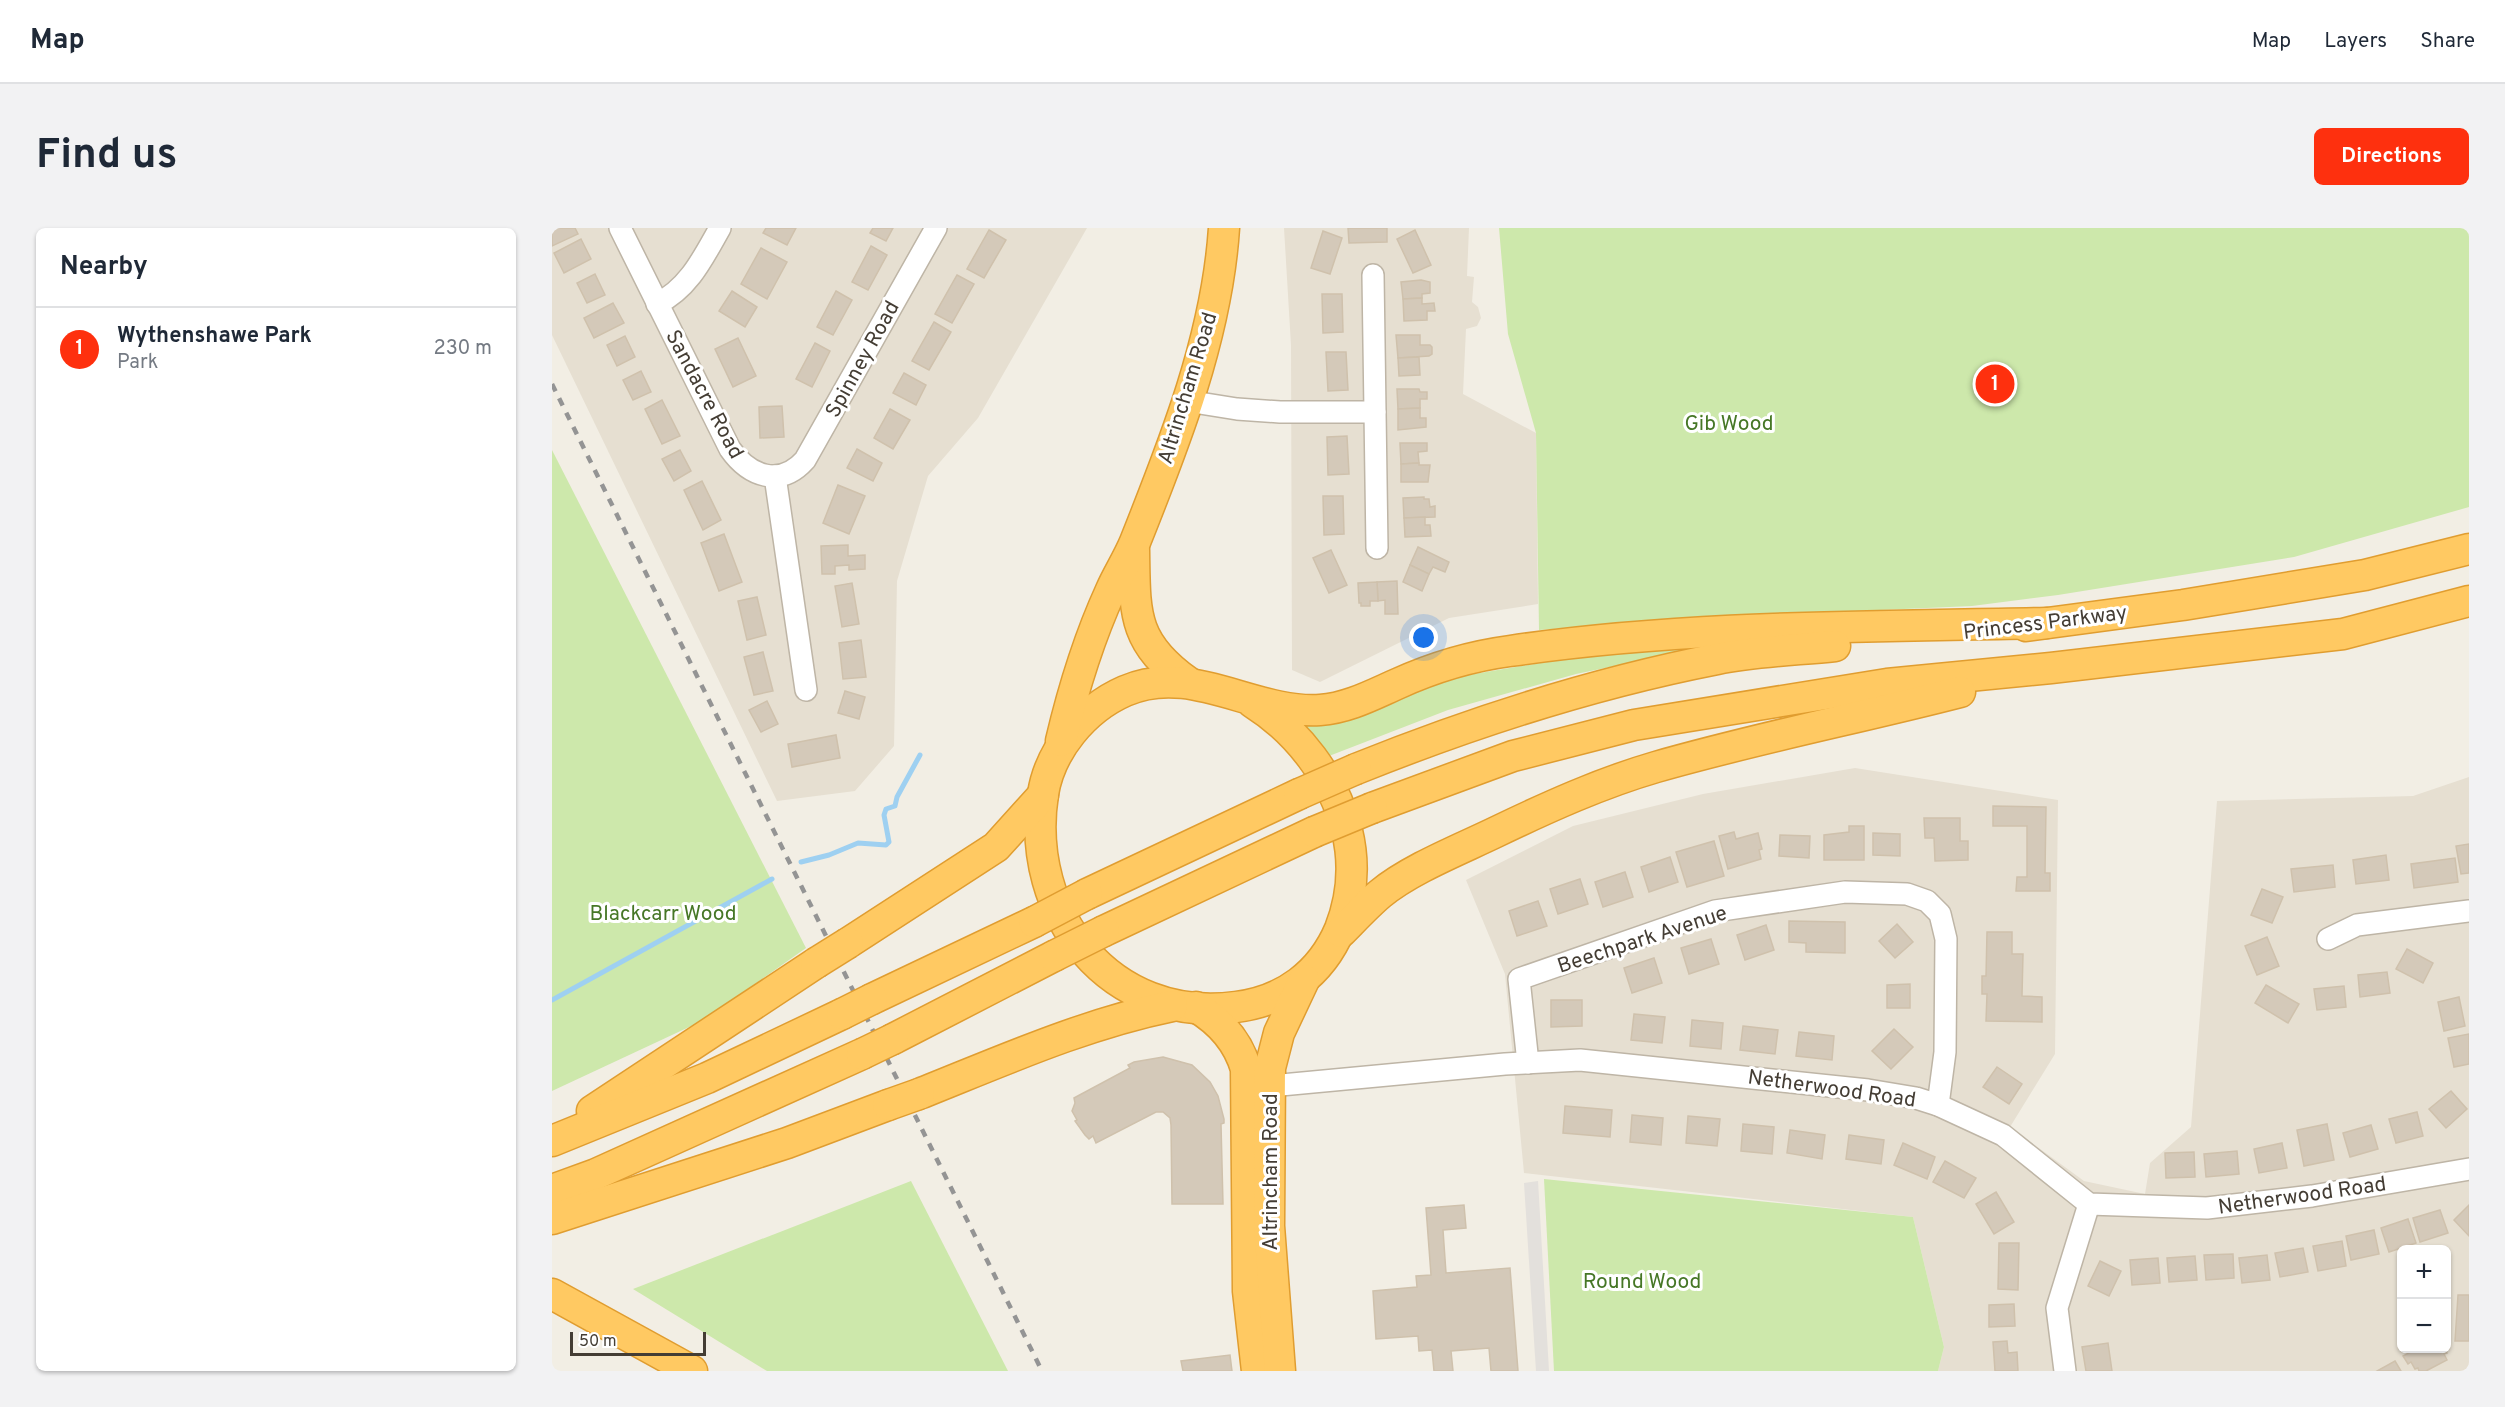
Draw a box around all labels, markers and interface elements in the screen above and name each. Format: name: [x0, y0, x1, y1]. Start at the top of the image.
text: Map: [30, 23, 85, 59]
text: Map: [2252, 28, 2291, 55]
text: Layers: [2324, 28, 2387, 55]
text: Share: [2420, 28, 2475, 55]
button: Directions: [2314, 128, 2469, 185]
text: Find us: [36, 130, 177, 183]
text: Nearby: [60, 251, 148, 284]
street label: Spinney Road: [820, 297, 907, 423]
street label: Altrincham Road: [1153, 309, 1224, 468]
text: Wythenshawe Park: [117, 323, 312, 350]
street label: Sandacre Road: [658, 326, 749, 464]
text: 1: [76, 336, 84, 362]
text: 230 m: [433, 336, 492, 362]
text: Park: [117, 350, 158, 376]
pin: 1: [1976, 362, 2014, 406]
park label: Gib Wood: [1684, 411, 1774, 438]
street label: Princess Parkway: [1962, 600, 2129, 647]
your location: [1409, 623, 1438, 652]
street label: Beechpark Avenue: [1554, 900, 1731, 981]
park label: Blackcarr Wood: [589, 901, 737, 928]
street label: Netherwood Road: [1746, 1064, 1918, 1115]
street label: Altrincham Road: [1258, 1093, 1285, 1251]
street label: Netherwood Road: [2216, 1171, 2388, 1222]
map controls: [2397, 1245, 2451, 1353]
button: +: [2397, 1245, 2451, 1299]
park label: Round Wood: [1583, 1269, 1701, 1296]
button: −: [2397, 1299, 2451, 1353]
scale bar: [570, 1329, 706, 1356]
text: 50 m: [579, 1332, 617, 1352]

